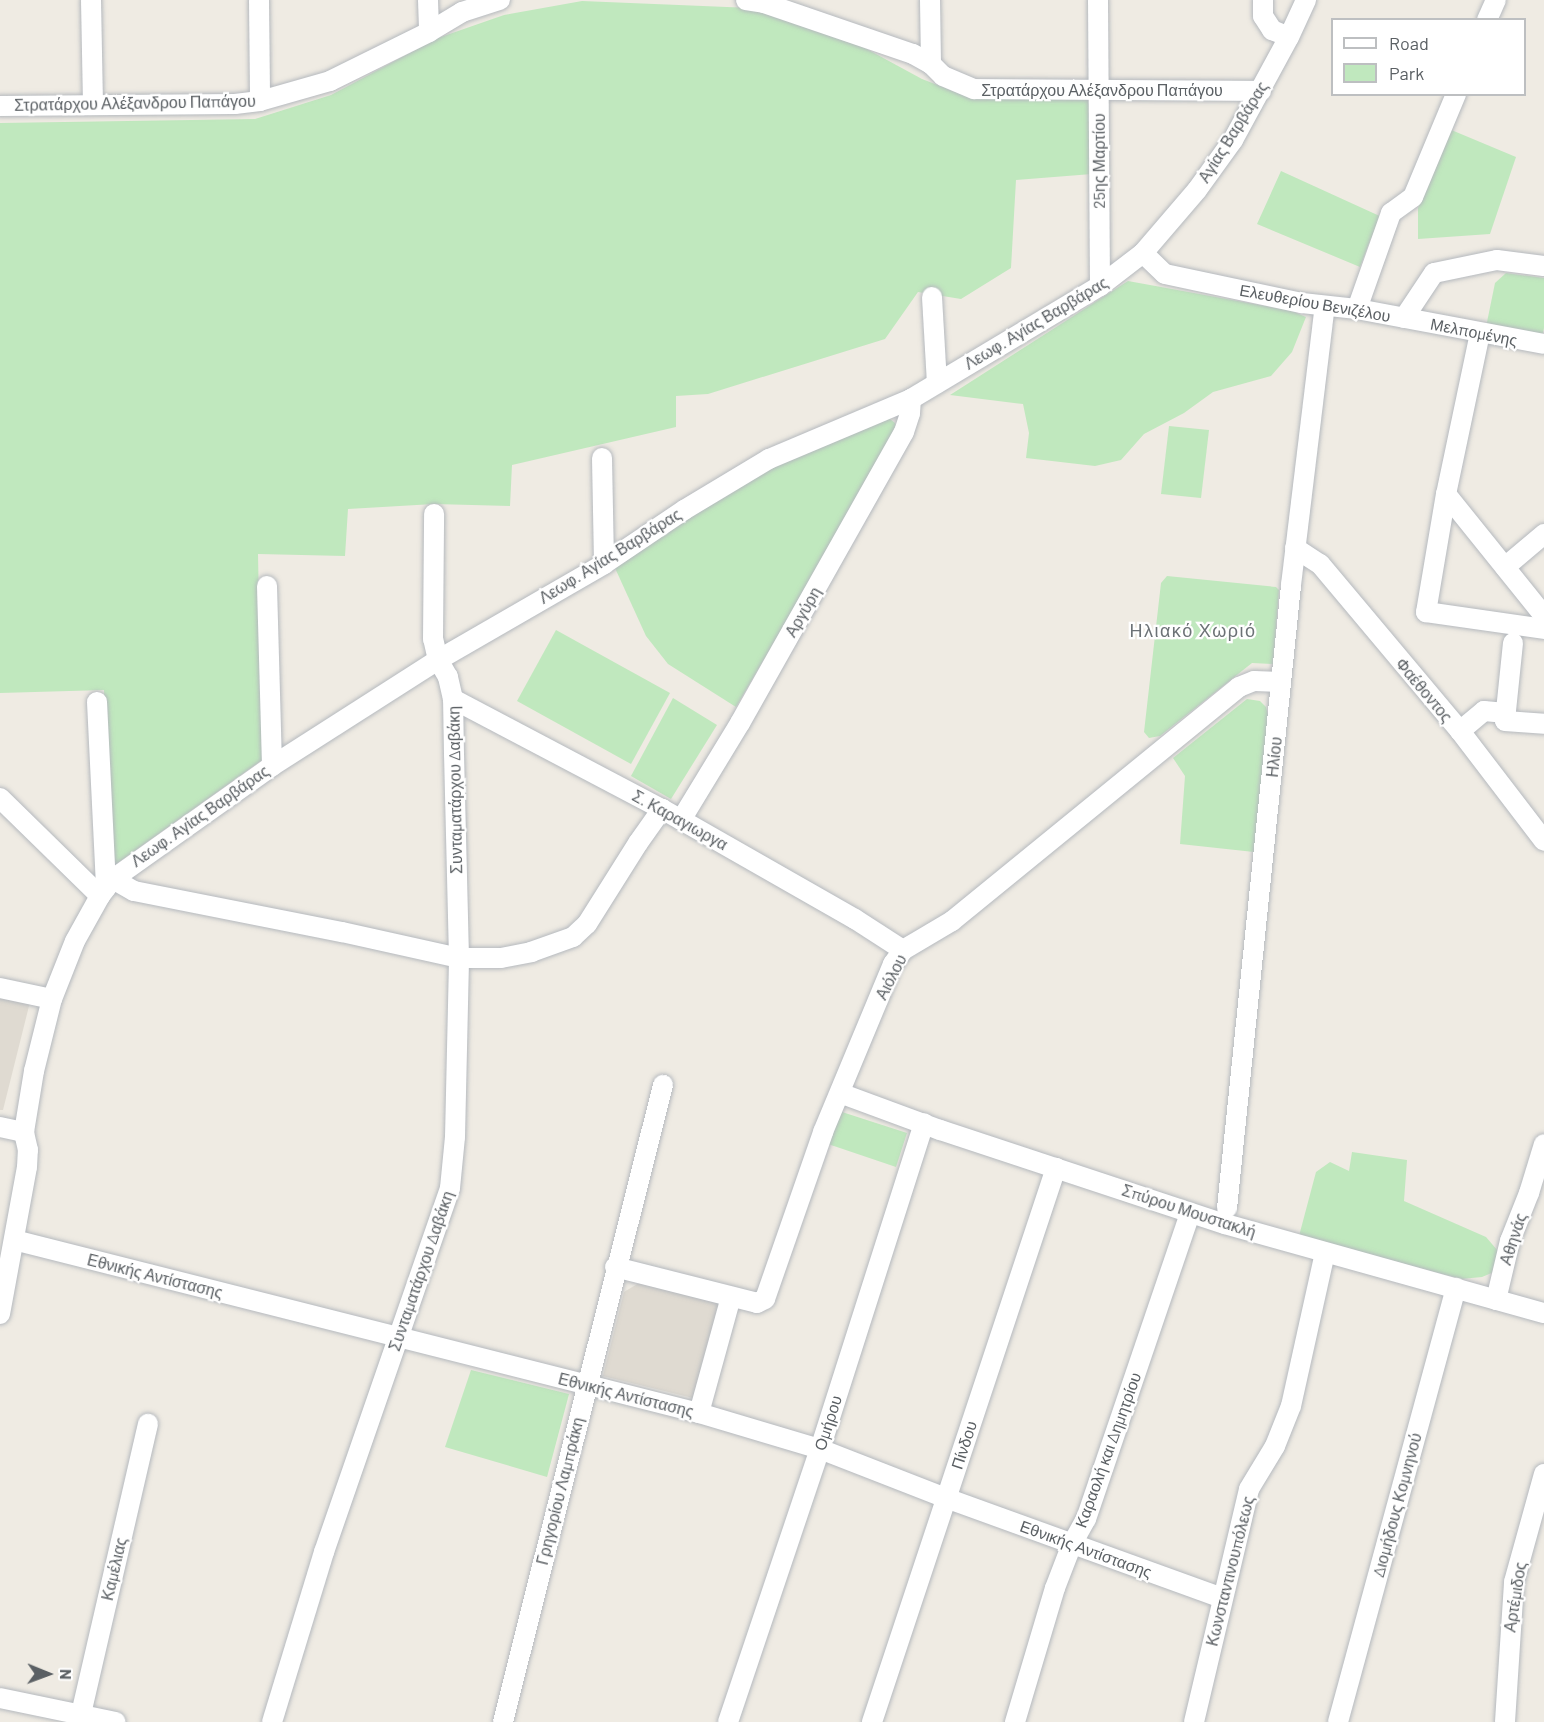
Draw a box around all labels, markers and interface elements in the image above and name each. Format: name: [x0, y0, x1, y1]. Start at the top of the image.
legend: [1331, 18, 1526, 96]
text: Road: [1389, 32, 1429, 54]
text: Park: [1389, 62, 1424, 84]
street label: Αγίας Βαρβάρας: [1194, 78, 1272, 186]
street label: Στρατάρχου Αλέξανδρου Παπάγου: [981, 80, 1223, 100]
street label: Στρατάρχου Αλέξανδρου Παπάγου: [14, 91, 256, 115]
street label: 25ης Μαρτίου: [1089, 113, 1109, 209]
street label: Λεωφ. Αγίας Βαρβάρας: [961, 273, 1111, 373]
street label: Ελευθερίου Βενιζέλου: [1238, 280, 1392, 326]
street label: Μελπομένης: [1429, 314, 1519, 350]
street label: Λεωφ. Αγίας Βαρβάρας: [535, 504, 685, 608]
street label: Αργύρη: [781, 584, 825, 640]
district label: Ηλιακό Χωριό: [1129, 619, 1257, 641]
street label: Φαέθοντος: [1392, 654, 1456, 726]
street label: Συνταματάρχου Δαβάκη: [444, 706, 466, 874]
street label: Ηλίου: [1262, 736, 1286, 778]
street label: Λεωφ. Αγίας Βαρβάρας: [127, 761, 273, 871]
street label: Σ. Καραγιωργα: [629, 786, 731, 854]
street label: Αιόλου: [871, 951, 911, 1003]
street label: Σπύρου Μουστακλή: [1119, 1180, 1259, 1242]
street label: Συνταματάρχου Δαβάκη: [385, 1188, 457, 1354]
street label: Αθηνάς: [1496, 1211, 1530, 1267]
street label: Εθνικής Αντίστασης: [85, 1250, 225, 1302]
street label: Εθνικής Αντίστασης: [556, 1369, 696, 1421]
street label: Καραολή και Δημητρίου: [1071, 1370, 1145, 1530]
street label: Ομήρου: [810, 1393, 846, 1453]
street label: Γρηγορίου Λαμπράκη: [532, 1415, 588, 1567]
street label: Πίνδου: [947, 1418, 981, 1472]
street label: Διομήδους Κομνηνού: [1369, 1431, 1425, 1579]
street label: Κωνσταντινουπόλεως: [1202, 1494, 1258, 1648]
street label: Εθνικής Αντίστασης: [1017, 1516, 1155, 1582]
street label: Καμέλιας: [97, 1536, 131, 1602]
street label: Αρτέμιδος: [1500, 1561, 1530, 1633]
north arrow: [18, 1644, 78, 1704]
text: N: [57, 1669, 76, 1680]

